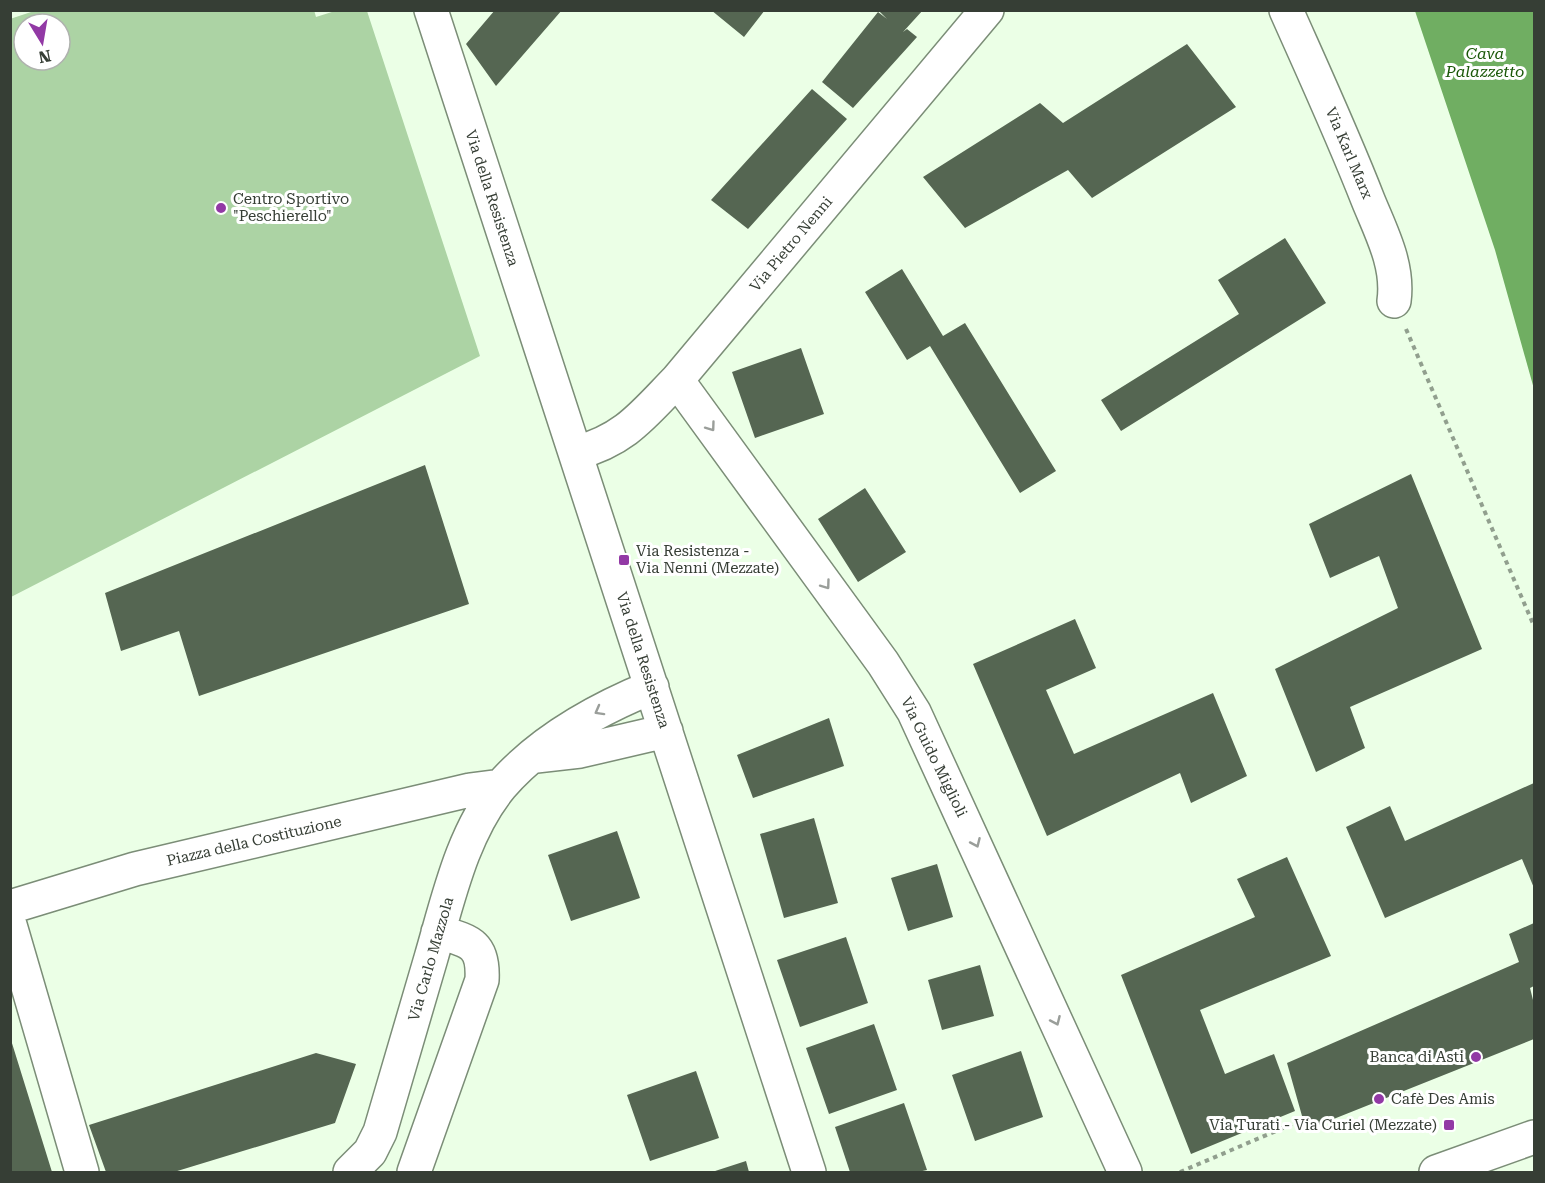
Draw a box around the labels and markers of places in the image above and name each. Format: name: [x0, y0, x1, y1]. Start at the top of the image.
place label: Centro Sportivo "Peschierello": [233, 190, 349, 225]
marker: Centro Sportivo "Peschierello": [214, 201, 228, 215]
place label: Via Resistenza - Via Nenni (Mezzate): [636, 542, 779, 577]
marker: Via Resistenza - Via Nenni (Mezzate): [617, 553, 631, 567]
place label: Banca di Asti: [1370, 1048, 1464, 1066]
marker: Banca di Asti: [1469, 1050, 1483, 1064]
place label: Cafè Des Amis: [1391, 1090, 1495, 1108]
marker: Cafè Des Amis: [1372, 1092, 1386, 1106]
place label: Via Turati - Via Curiel (Mezzate): [1209, 1116, 1437, 1134]
marker: Via Turati - Via Curiel (Mezzate): [1442, 1118, 1456, 1132]

